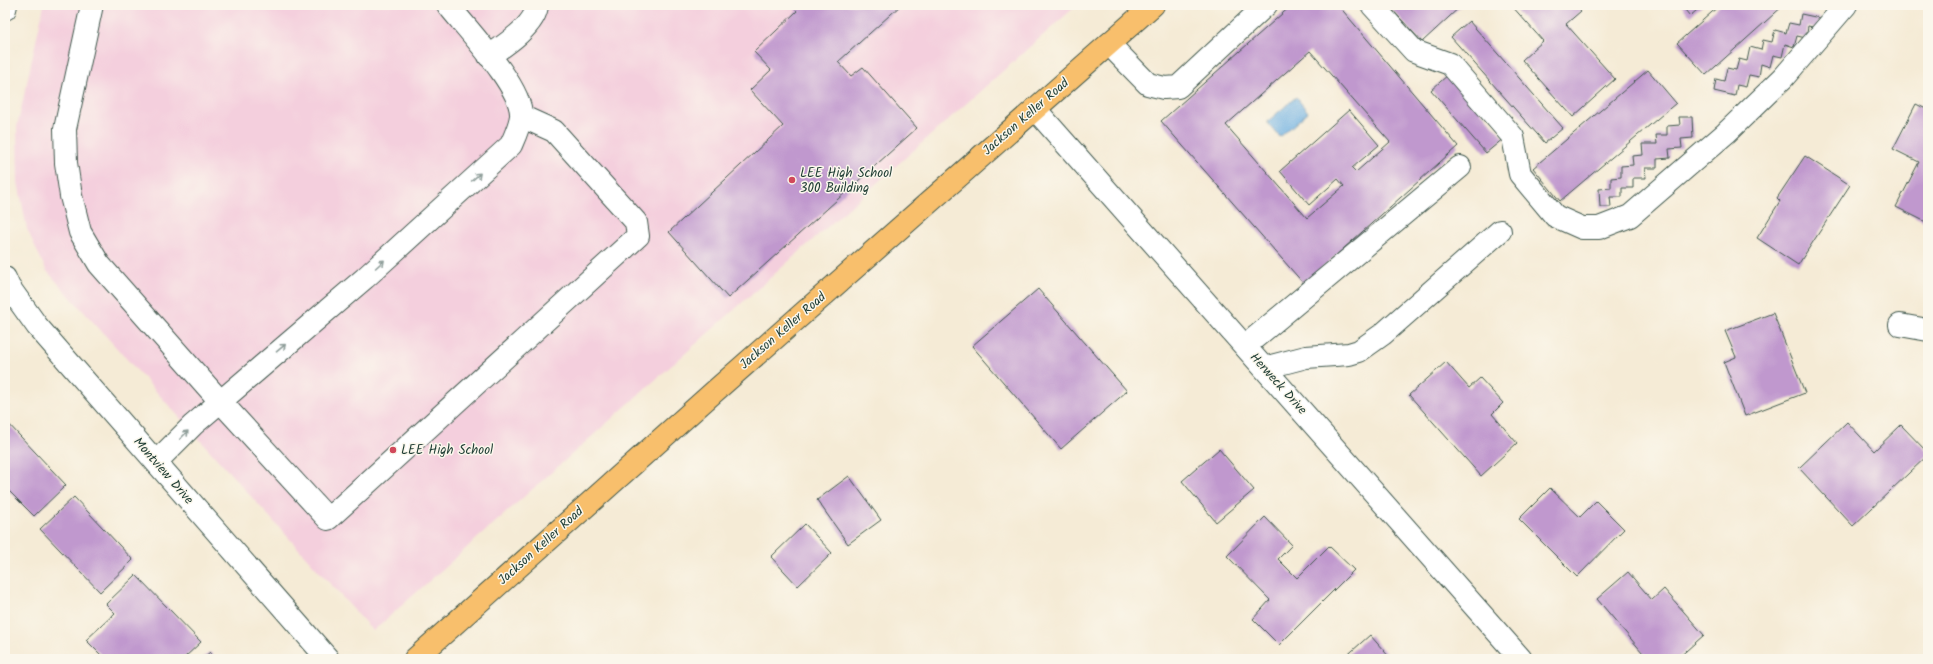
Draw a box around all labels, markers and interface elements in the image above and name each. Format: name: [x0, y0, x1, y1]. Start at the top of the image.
street label: Jackson Keller Road: [978, 73, 1074, 161]
place label: LEE High School 300 Building: [800, 163, 892, 199]
one-way arrow: [471, 173, 481, 182]
marker: LEE High School 300 Building: [787, 175, 797, 185]
one-way arrow: [375, 259, 385, 269]
street label: Jackson Keller Road: [735, 287, 831, 375]
one-way arrow: [276, 344, 286, 353]
street label: Herweck Drive: [1244, 348, 1312, 420]
one-way arrow: [179, 430, 189, 440]
street label: Montview Drive: [128, 433, 198, 510]
place label: LEE High School: [401, 440, 493, 461]
marker: LEE High School: [388, 445, 398, 455]
street label: Jackson Keller Road: [493, 501, 589, 590]

